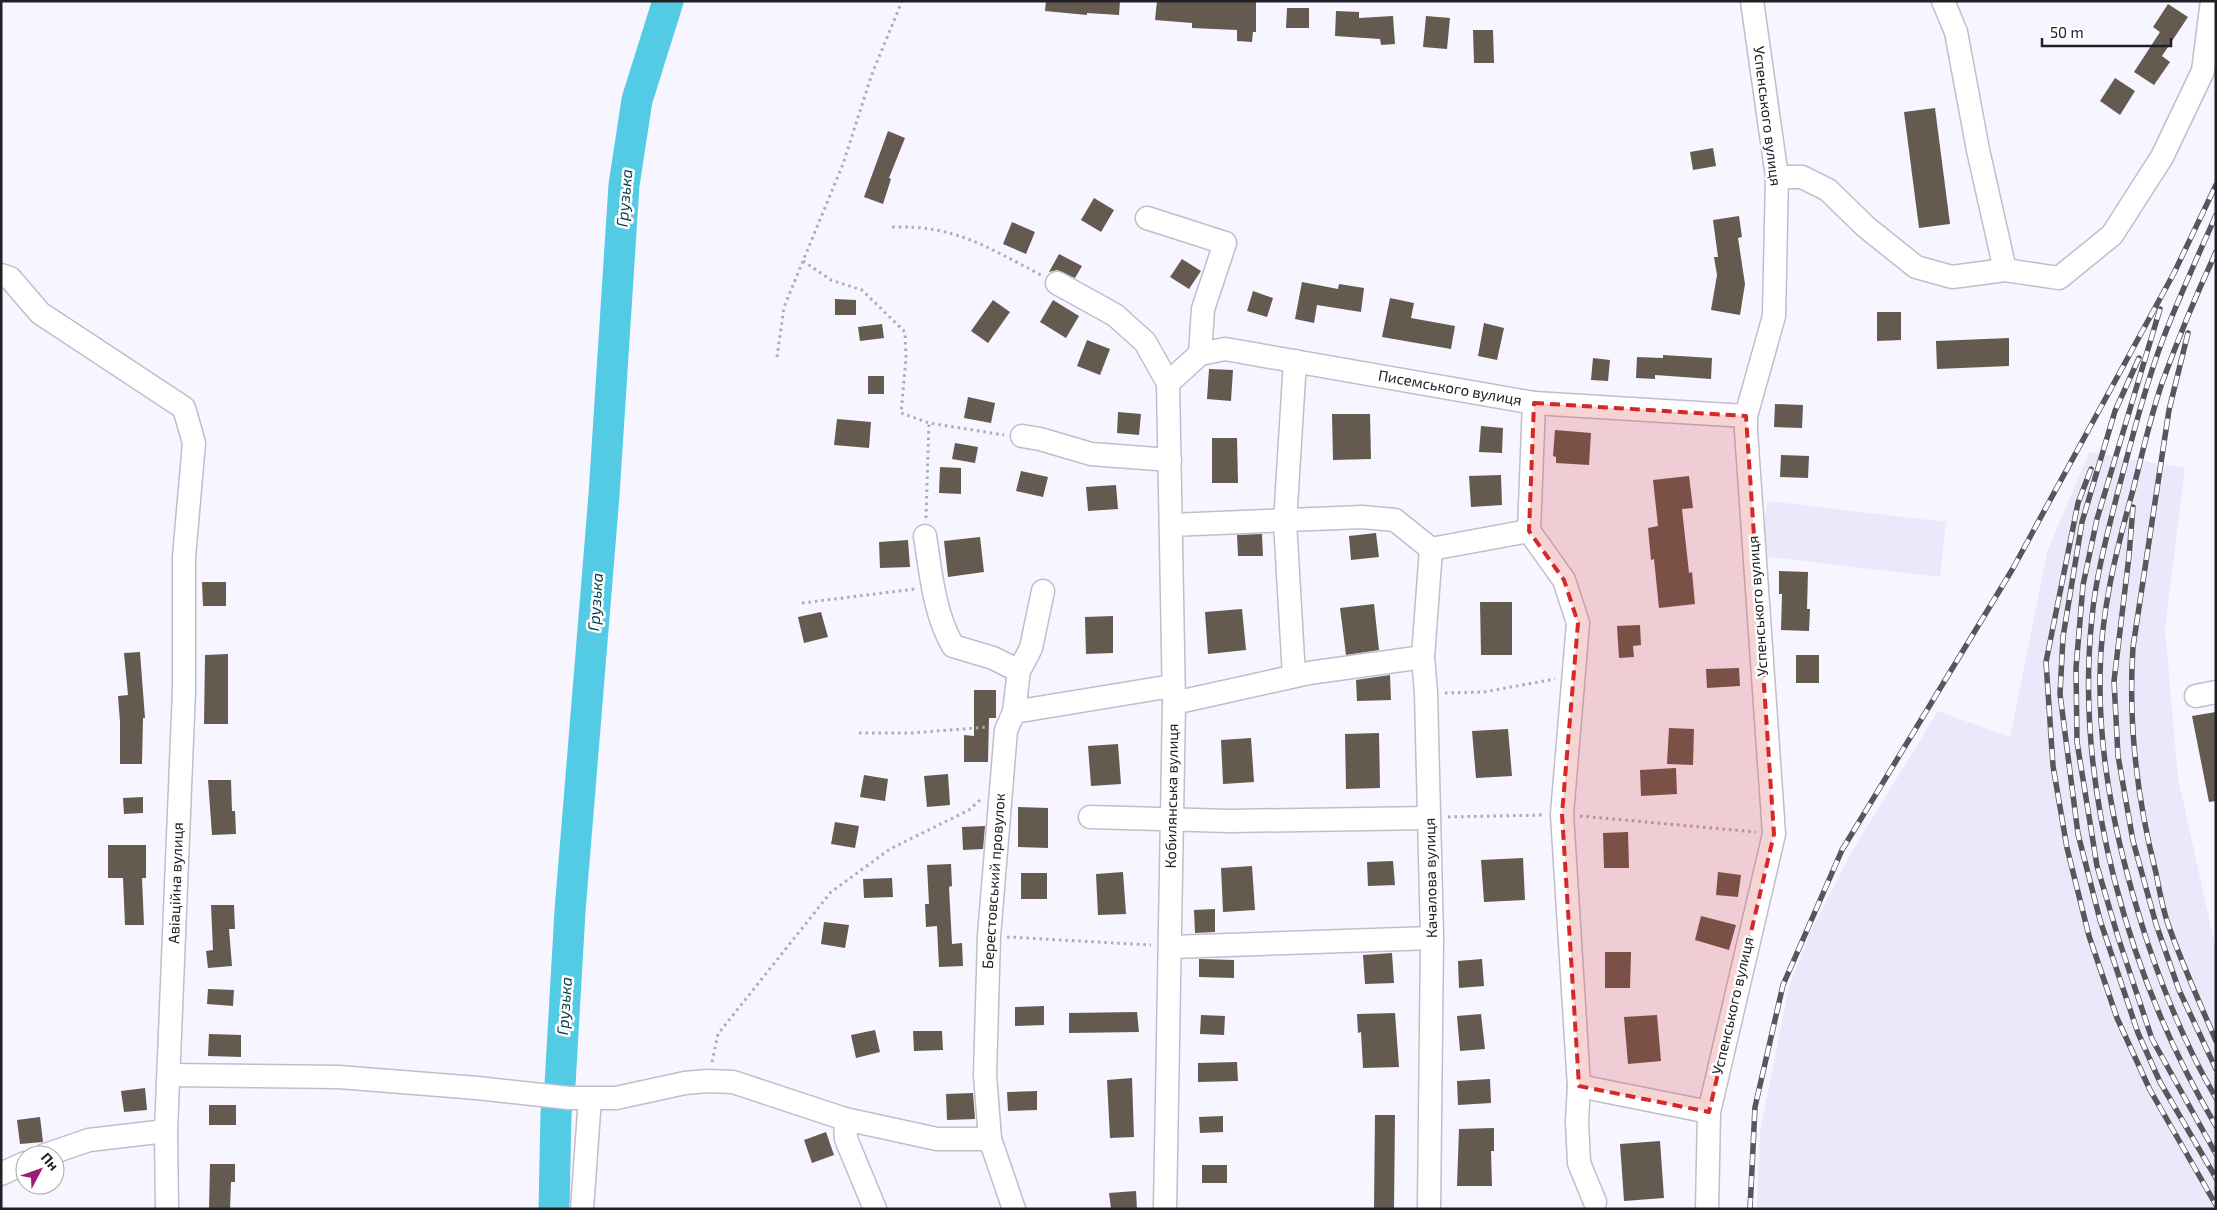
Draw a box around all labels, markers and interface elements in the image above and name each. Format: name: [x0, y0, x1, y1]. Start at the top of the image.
scale bar: [2042, 15, 2171, 47]
text: 50 m: [2050, 23, 2084, 41]
street label: Успенського вулиця: [1749, 45, 1786, 187]
water label: Грузька: [611, 168, 636, 228]
street label: Писемського вулиця: [1377, 365, 1523, 410]
street label: Успенського вулиця: [1743, 535, 1772, 677]
water label: Грузька: [583, 572, 606, 632]
street label: Кобилянська вулиця: [1161, 723, 1182, 869]
street label: Берестовський провулок: [978, 792, 1009, 970]
street label: Качалова вулиця: [1420, 818, 1441, 938]
street label: Авіаційна вулиця: [164, 822, 187, 944]
street label: Успенського вулиця: [1707, 935, 1758, 1077]
water label: Грузька: [552, 976, 575, 1036]
north arrow: [15, 1145, 65, 1195]
text: Пн: [38, 1149, 63, 1174]

